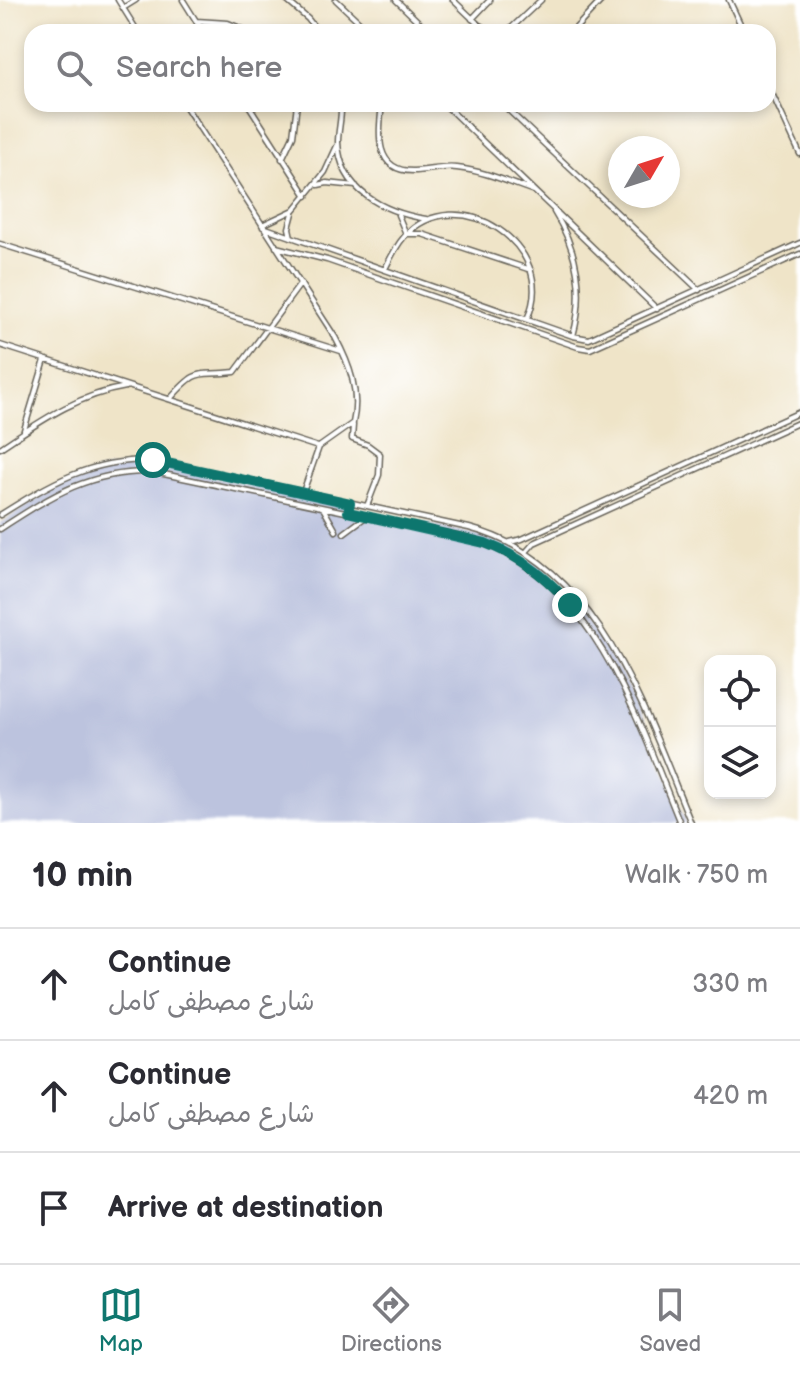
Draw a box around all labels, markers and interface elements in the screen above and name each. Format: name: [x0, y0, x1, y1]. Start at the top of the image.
search box: [24, 24, 776, 112]
icon: search: [52, 46, 96, 90]
text: Search here: [116, 50, 282, 86]
north arrow: [608, 136, 680, 208]
route start: [135, 442, 171, 478]
route end: [552, 587, 588, 623]
map controls: [704, 655, 776, 799]
button: locate: [704, 655, 776, 727]
button: layers: [704, 727, 776, 799]
text: 10 min: [32, 855, 133, 896]
text: Walk · 750 m: [625, 860, 768, 891]
text: Continue: [108, 945, 231, 981]
icon: ahead: [32, 962, 76, 1006]
text: 330 m: [692, 969, 768, 1000]
text: شارع مصطفى كامل: [108, 987, 315, 1018]
text: Continue: [108, 1057, 231, 1093]
icon: ahead: [32, 1074, 76, 1118]
text: 420 m: [693, 1081, 768, 1112]
text: شارع مصطفى كامل: [108, 1099, 315, 1130]
icon: arrive: [32, 1186, 76, 1230]
text: Arrive at destination: [108, 1190, 384, 1226]
tab: Map: [99, 1283, 143, 1358]
tab: Directions: [341, 1283, 442, 1358]
tab: Saved: [639, 1283, 701, 1358]

